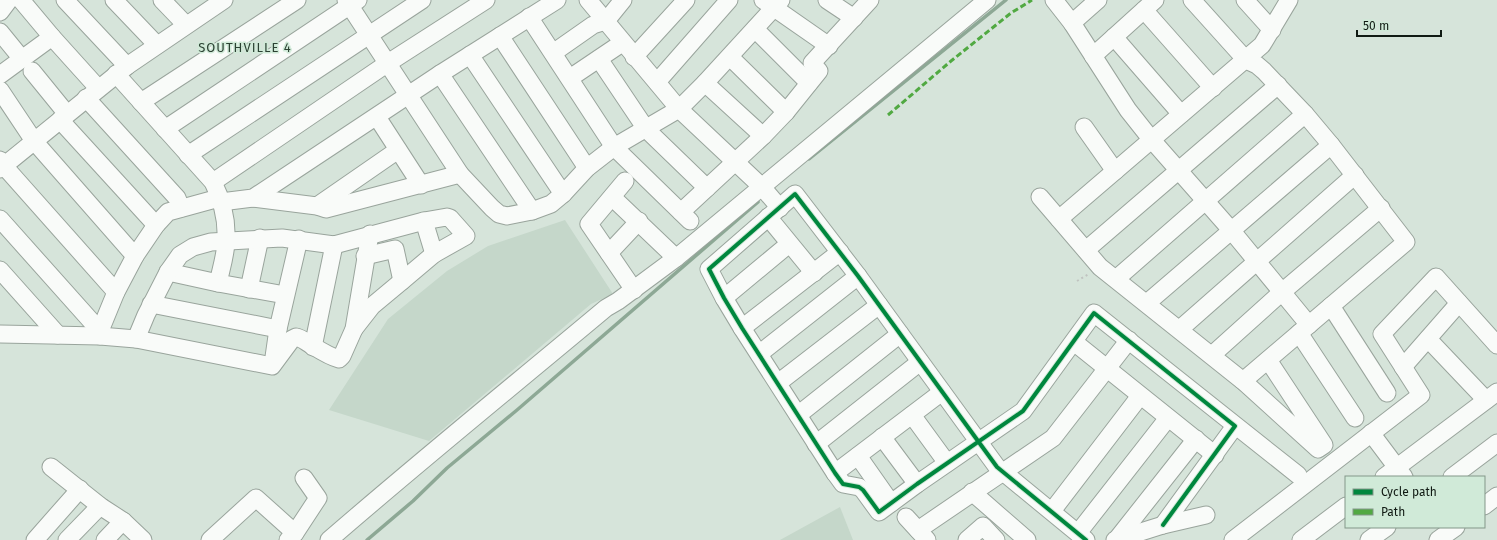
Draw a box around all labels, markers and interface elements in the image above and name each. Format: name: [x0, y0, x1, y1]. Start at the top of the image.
scale bar: [1357, 12, 1441, 38]
text: 50 m: [1363, 19, 1389, 33]
district label: SOUTHVILLE 4: [198, 40, 292, 55]
legend: [1345, 476, 1485, 528]
text: Cycle path: [1381, 485, 1437, 499]
text: Path: [1381, 505, 1405, 519]

